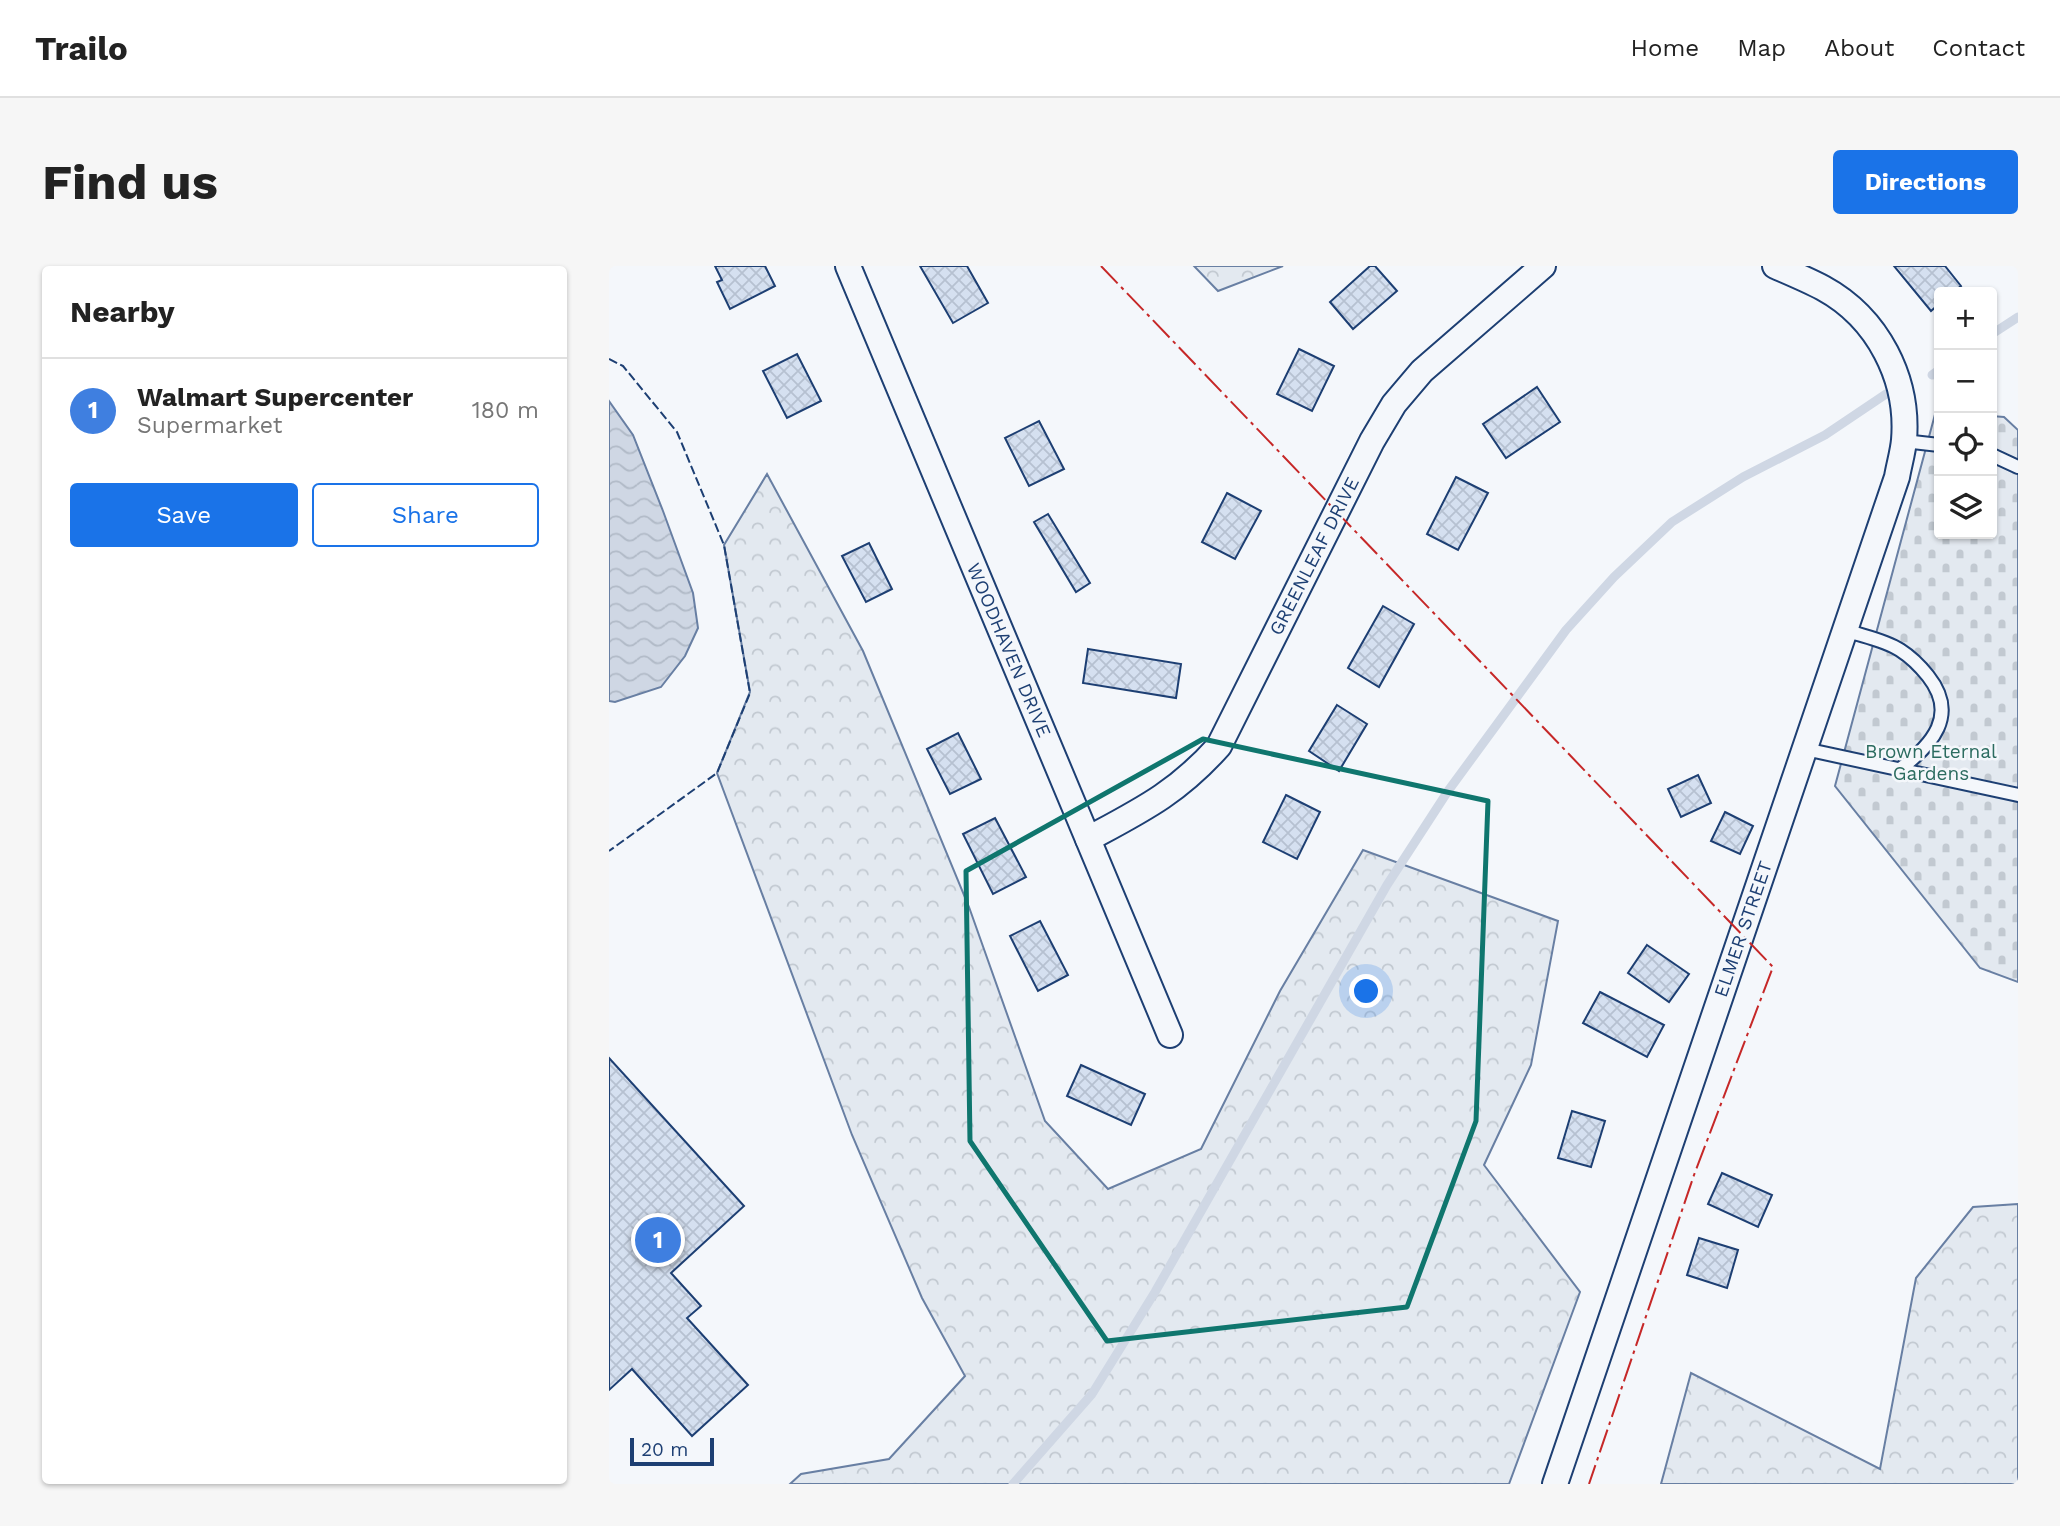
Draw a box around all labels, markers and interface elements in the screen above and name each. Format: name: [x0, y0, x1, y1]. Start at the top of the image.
text: Trailo: [35, 29, 128, 68]
text: Home: [1631, 34, 1699, 62]
text: Map: [1737, 34, 1786, 62]
text: About: [1824, 34, 1894, 62]
text: Contact: [1932, 34, 2025, 62]
button: Directions: [1833, 150, 2018, 214]
text: Find us: [42, 153, 218, 211]
map controls: [1934, 287, 1997, 539]
button: +: [1934, 287, 1997, 350]
text: Nearby: [70, 294, 175, 329]
button: −: [1934, 350, 1997, 413]
text: Walmart Supercenter: [137, 382, 413, 412]
text: 1: [88, 397, 98, 424]
text: 180 m: [472, 397, 539, 424]
text: Supermarket: [137, 412, 282, 439]
button: locate: [1934, 413, 1997, 476]
street label: GREENLEAF DRIVE: [1264, 473, 1364, 639]
button: layers: [1934, 476, 1997, 539]
button: Save: [70, 483, 298, 547]
button: Share: [312, 483, 539, 547]
street label: WOODHAVEN DRIVE: [962, 560, 1056, 740]
park label: Brown Eternal Gardens: [1865, 740, 1997, 785]
street label: ELMER STREET: [1709, 858, 1777, 1000]
your location: [1349, 974, 1383, 1008]
pin: 1: [635, 1214, 681, 1266]
scale bar: [630, 1435, 714, 1467]
text: 20 m: [641, 1438, 688, 1461]

